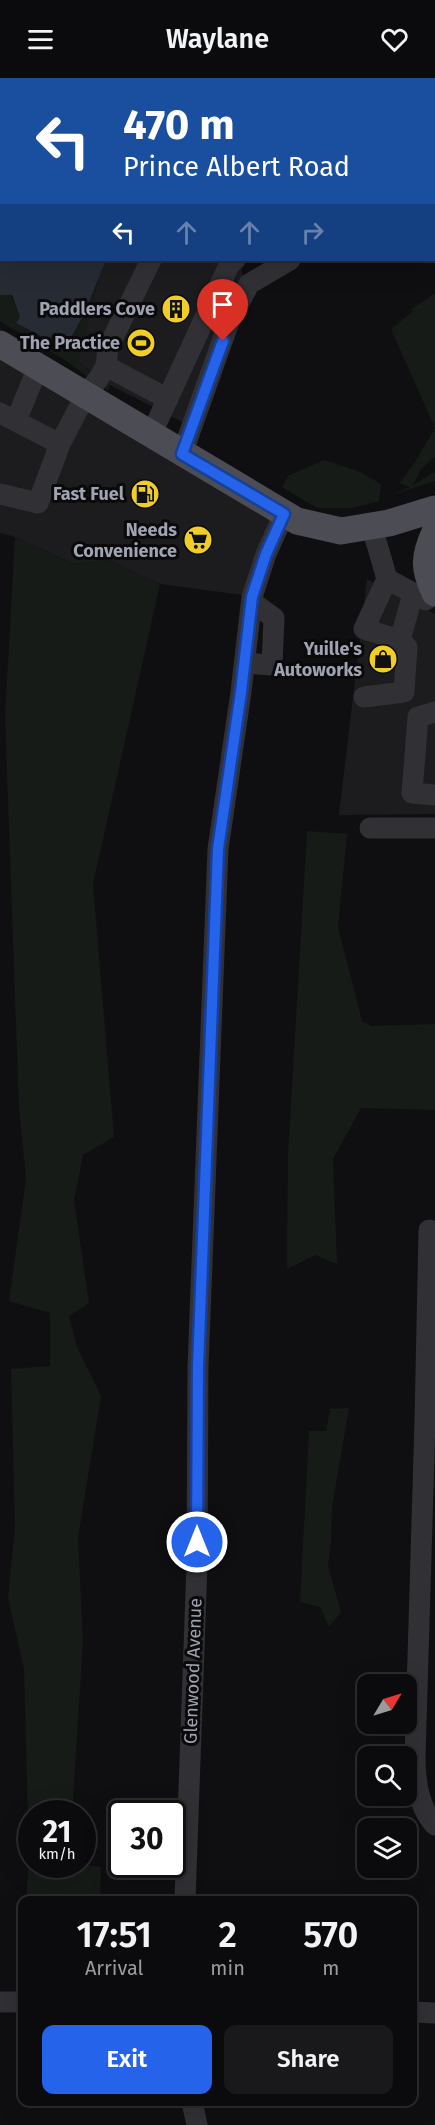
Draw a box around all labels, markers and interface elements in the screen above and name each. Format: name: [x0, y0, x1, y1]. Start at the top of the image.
icon: menu: [24, 23, 57, 56]
text: Waylane: [166, 23, 269, 55]
icon: heart: [378, 23, 411, 56]
text: 470 m: [123, 100, 235, 150]
icon: left: [24, 102, 102, 180]
text: Prince Albert Road: [123, 151, 350, 183]
icon: left: [107, 216, 140, 249]
icon: ahead: [170, 216, 203, 249]
icon: ahead: [233, 216, 266, 249]
icon: right: [296, 216, 329, 249]
pin: [197, 279, 248, 341]
icon: arrive: [206, 288, 239, 321]
building icon: Paddlers Cove: [160, 293, 192, 325]
place label: Paddlers Cove: [39, 298, 155, 320]
sports icon: The Practice: [125, 327, 157, 359]
place label: The Practice: [20, 332, 120, 354]
fuel station icon: Fast Fuel: [129, 478, 161, 510]
place label: Fast Fuel: [53, 483, 125, 505]
place label: Needs Convenience: [73, 519, 177, 562]
supermarket icon: Needs Convenience: [182, 524, 214, 556]
place label: Yuille's Autoworks: [273, 638, 362, 681]
shop icon: Yuille's Autoworks: [367, 643, 399, 675]
position arrow: [165, 1510, 229, 1574]
street label: Glenwood Avenue: [179, 1598, 207, 1744]
north arrow: [357, 1674, 417, 1734]
map controls: [357, 1674, 417, 1878]
button: search: [357, 1746, 417, 1806]
speed limit sign: 30: [108, 1800, 186, 1878]
text: 21: [43, 1814, 71, 1850]
button: layers: [357, 1818, 417, 1878]
text: km/h: [38, 1845, 76, 1863]
text: 17:51: [77, 1913, 152, 1957]
text: 2: [218, 1913, 237, 1957]
text: 570: [303, 1913, 358, 1957]
text: Arrival: [85, 1956, 143, 1980]
text: min: [210, 1956, 245, 1980]
text: m: [322, 1956, 339, 1980]
button: Exit: [42, 2025, 212, 2094]
button: Share: [224, 2025, 393, 2094]

